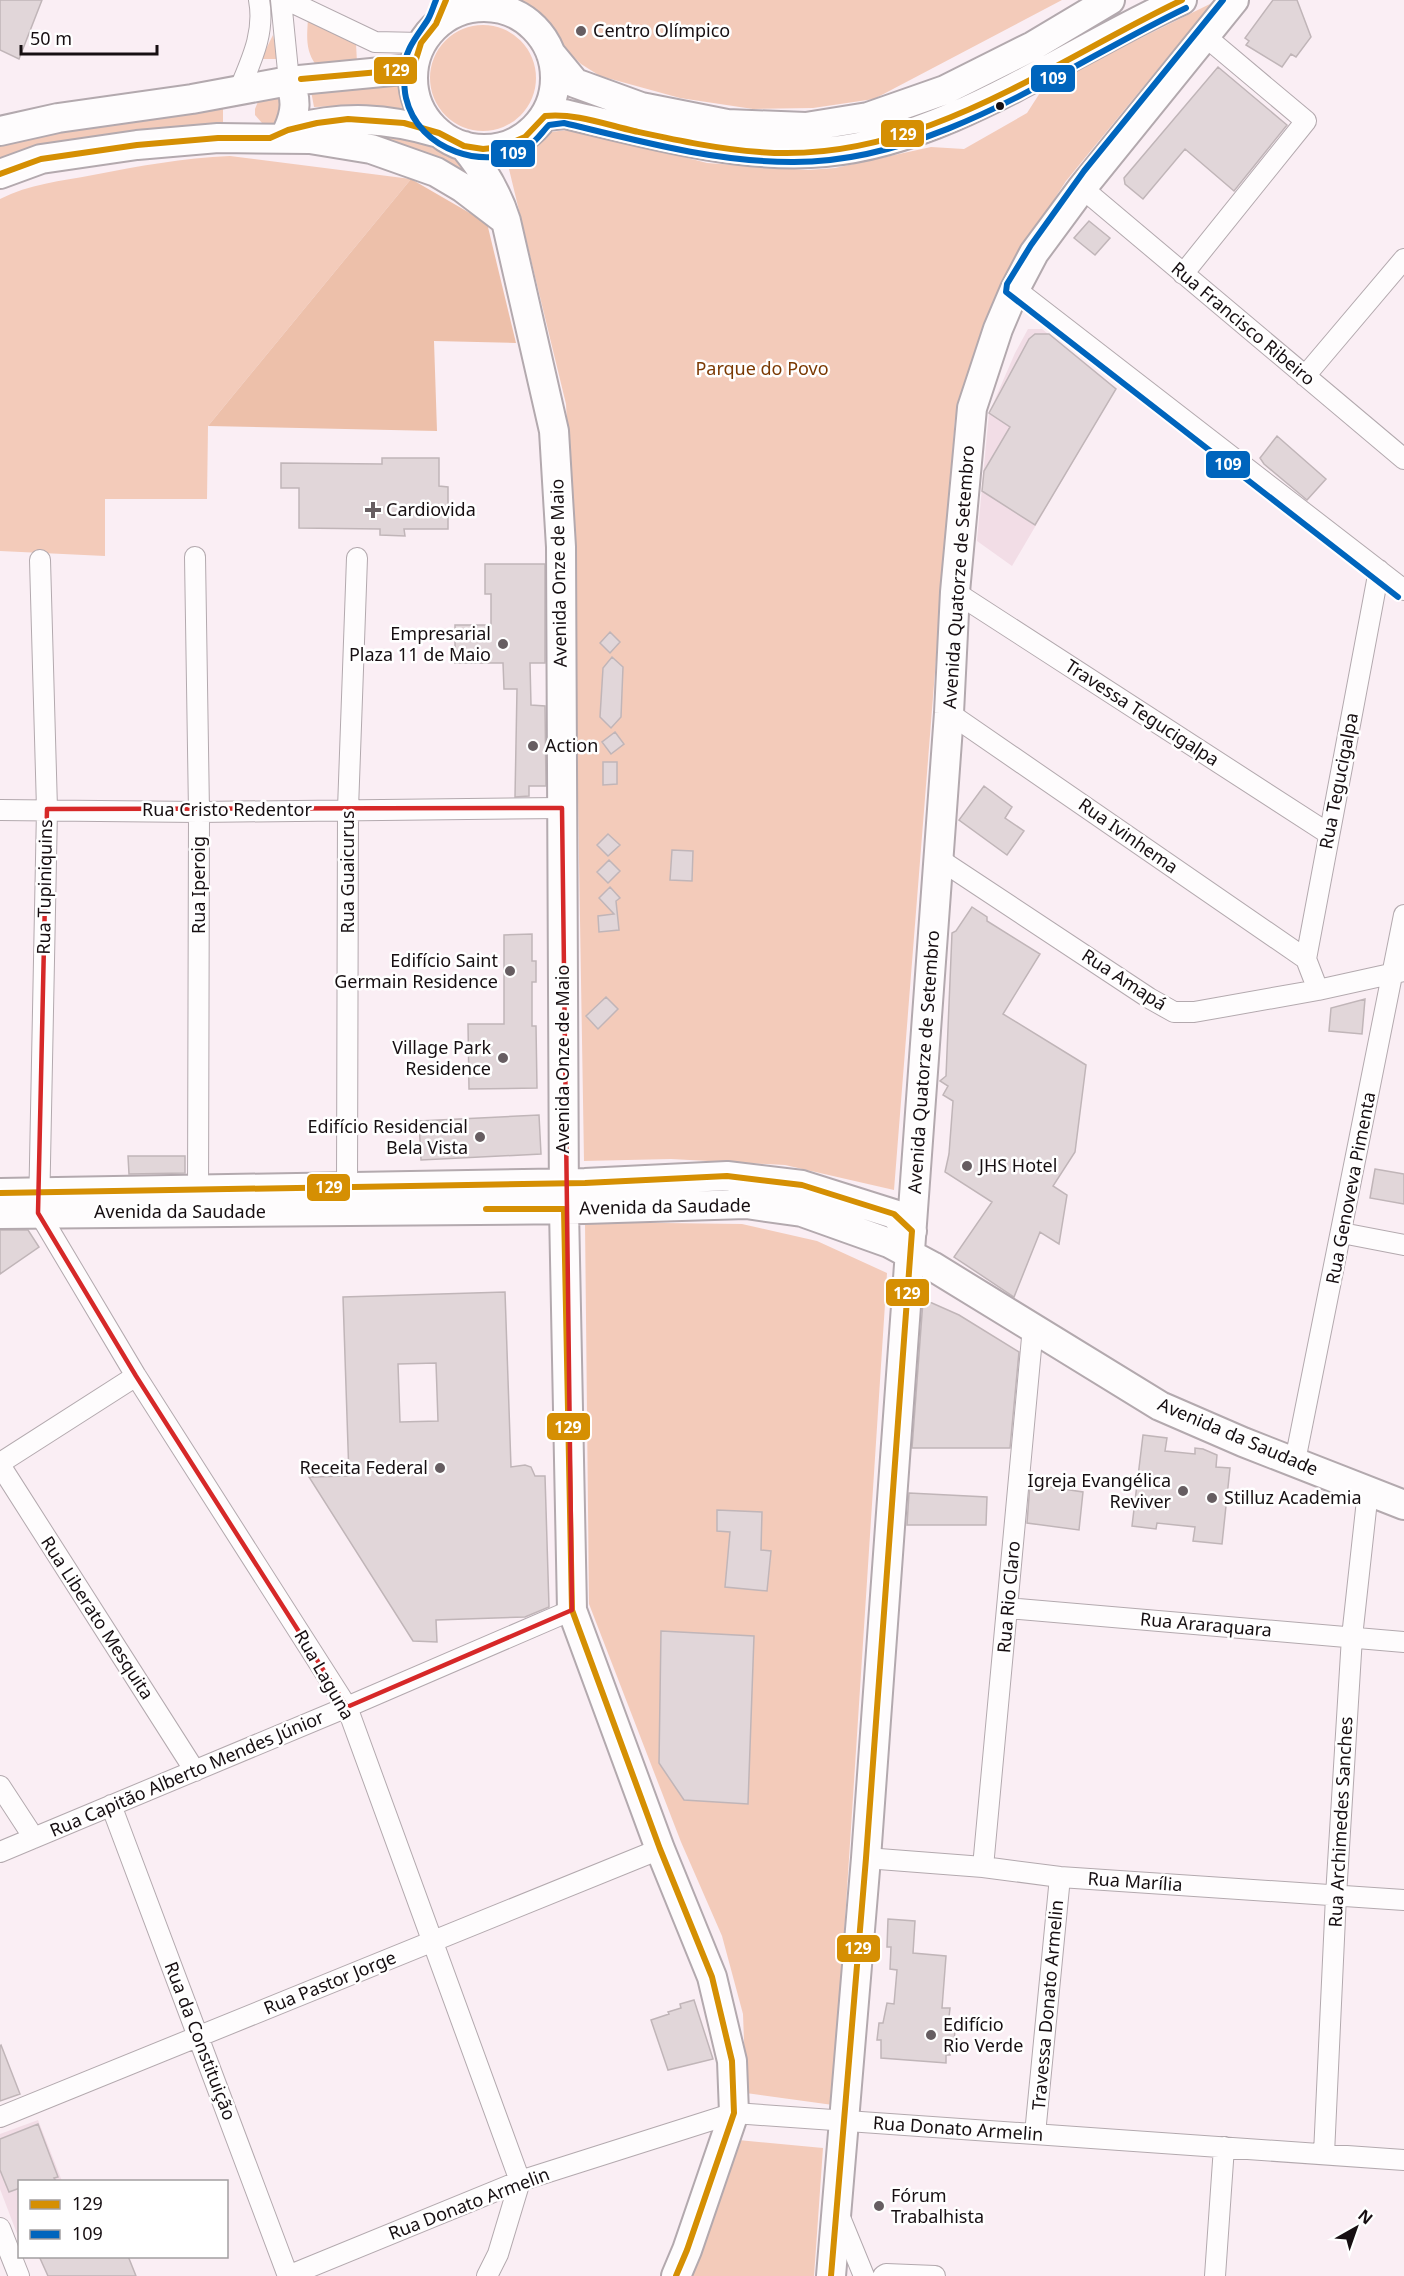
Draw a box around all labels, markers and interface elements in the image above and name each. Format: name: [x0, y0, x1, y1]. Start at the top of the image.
scale bar: [21, 18, 158, 56]
place label: Centro Olímpico: [593, 18, 730, 42]
marker: Centro Olímpico: [574, 24, 588, 38]
text: 50 m: [30, 26, 72, 50]
line badge: 129: [373, 56, 418, 85]
text: 129: [382, 59, 410, 81]
line badge: 109: [1030, 64, 1076, 93]
text: 109: [1039, 67, 1067, 89]
unlabelled marker: [994, 100, 1006, 112]
line badge: 129: [880, 119, 925, 148]
text: 129: [889, 123, 917, 145]
line badge: 109: [490, 139, 536, 168]
text: 109: [499, 142, 527, 164]
street label: Rua Francisco Ribeiro: [1167, 256, 1321, 390]
park label: Parque do Povo: [695, 356, 829, 380]
street label: Avenida Quatorze de Setembro: [937, 444, 979, 710]
line badge: 109: [1205, 450, 1251, 479]
text: 109: [1214, 453, 1242, 475]
street label: Avenida Onze de Maio: [544, 478, 572, 668]
place label: Cardiovida: [386, 497, 476, 521]
marker: Cardiovida: [364, 501, 382, 519]
place label: Empresarial Plaza 11 de Maio: [349, 621, 491, 666]
marker: Empresarial Plaza 11 de Maio: [496, 637, 510, 651]
street label: Travessa Tegucigalpa: [1061, 653, 1224, 771]
street label: Rua Tegucigalpa: [1313, 711, 1363, 851]
place label: Action: [545, 733, 598, 757]
marker: Action: [526, 739, 540, 753]
street label: Rua Ivinhema: [1074, 792, 1183, 878]
street label: Rua Cristo Redentor: [142, 797, 312, 821]
street label: Rua Guaicurus: [335, 810, 359, 934]
street label: Rua Tupiniquins: [31, 819, 57, 955]
street label: Rua Iperoig: [186, 836, 210, 934]
street label: Avenida Quatorze de Setembro: [902, 929, 944, 1195]
street label: Rua Amapá: [1077, 943, 1172, 1016]
place label: Edifício Saint Germain Residence: [334, 948, 498, 993]
marker: Edifício Saint Germain Residence: [503, 964, 517, 978]
street label: Avenida Onze de Maio: [550, 965, 574, 1153]
place label: Village Park Residence: [392, 1035, 491, 1080]
marker: Village Park Residence: [496, 1051, 510, 1065]
street label: Rua Genoveva Pimenta: [1320, 1090, 1380, 1286]
place label: Edifício Residencial Bela Vista: [308, 1114, 468, 1159]
marker: Edifício Residencial Bela Vista: [473, 1130, 487, 1144]
place label: JHS Hotel: [977, 1153, 1057, 1177]
marker: JHS Hotel: [960, 1159, 974, 1173]
line badge: 129: [306, 1173, 351, 1202]
text: 129: [315, 1176, 343, 1198]
street label: Avenida da Saudade: [579, 1193, 751, 1219]
street label: Avenida da Saudade: [94, 1199, 266, 1223]
line badge: 129: [885, 1278, 930, 1307]
text: 129: [893, 1282, 921, 1304]
street label: Avenida da Saudade: [1155, 1391, 1322, 1481]
line badge: 129: [546, 1412, 591, 1441]
text: 129: [554, 1416, 582, 1438]
place label: Receita Federal: [299, 1455, 428, 1479]
marker: Receita Federal: [433, 1461, 447, 1475]
place label: Igreja Evangélica Reviver: [1028, 1468, 1172, 1513]
marker: Igreja Evangélica Reviver: [1176, 1484, 1190, 1498]
place label: Stilluz Academia: [1224, 1485, 1362, 1509]
marker: Stilluz Academia: [1205, 1491, 1219, 1505]
street label: Rua Liberato Mesquita: [36, 1531, 160, 1704]
street label: Rua Rio Claro: [991, 1540, 1025, 1654]
street label: Rua Araraquara: [1139, 1606, 1273, 1642]
street label: Rua Laguna: [289, 1625, 360, 1724]
street label: Rua Capitão Alberto Mendes Júnior: [46, 1704, 328, 1842]
street label: Rua Archimedes Sanches: [1322, 1716, 1358, 1928]
street label: Rua Marília: [1087, 1866, 1183, 1896]
street label: Travessa Donato Armelin: [1026, 1899, 1068, 2111]
line badge: 129: [836, 1934, 881, 1963]
text: 129: [844, 1937, 872, 1959]
street label: Rua Pastor Jorge: [260, 1945, 399, 2020]
street label: Rua da Constituição: [160, 1958, 242, 2123]
place label: Edifício Rio Verde: [943, 2012, 1023, 2057]
marker: Edifício Rio Verde: [924, 2028, 938, 2042]
street label: Rua Donato Armelin: [872, 2110, 1044, 2146]
street label: Rua Donato Armelin: [385, 2161, 553, 2245]
legend: [18, 2180, 228, 2258]
place label: Fórum Trabalhista: [891, 2183, 984, 2228]
text: 129: [72, 2191, 103, 2215]
north arrow: [1326, 2198, 1386, 2258]
marker: Fórum Trabalhista: [872, 2199, 886, 2213]
text: N: [1354, 2204, 1378, 2229]
text: 109: [72, 2221, 103, 2245]

